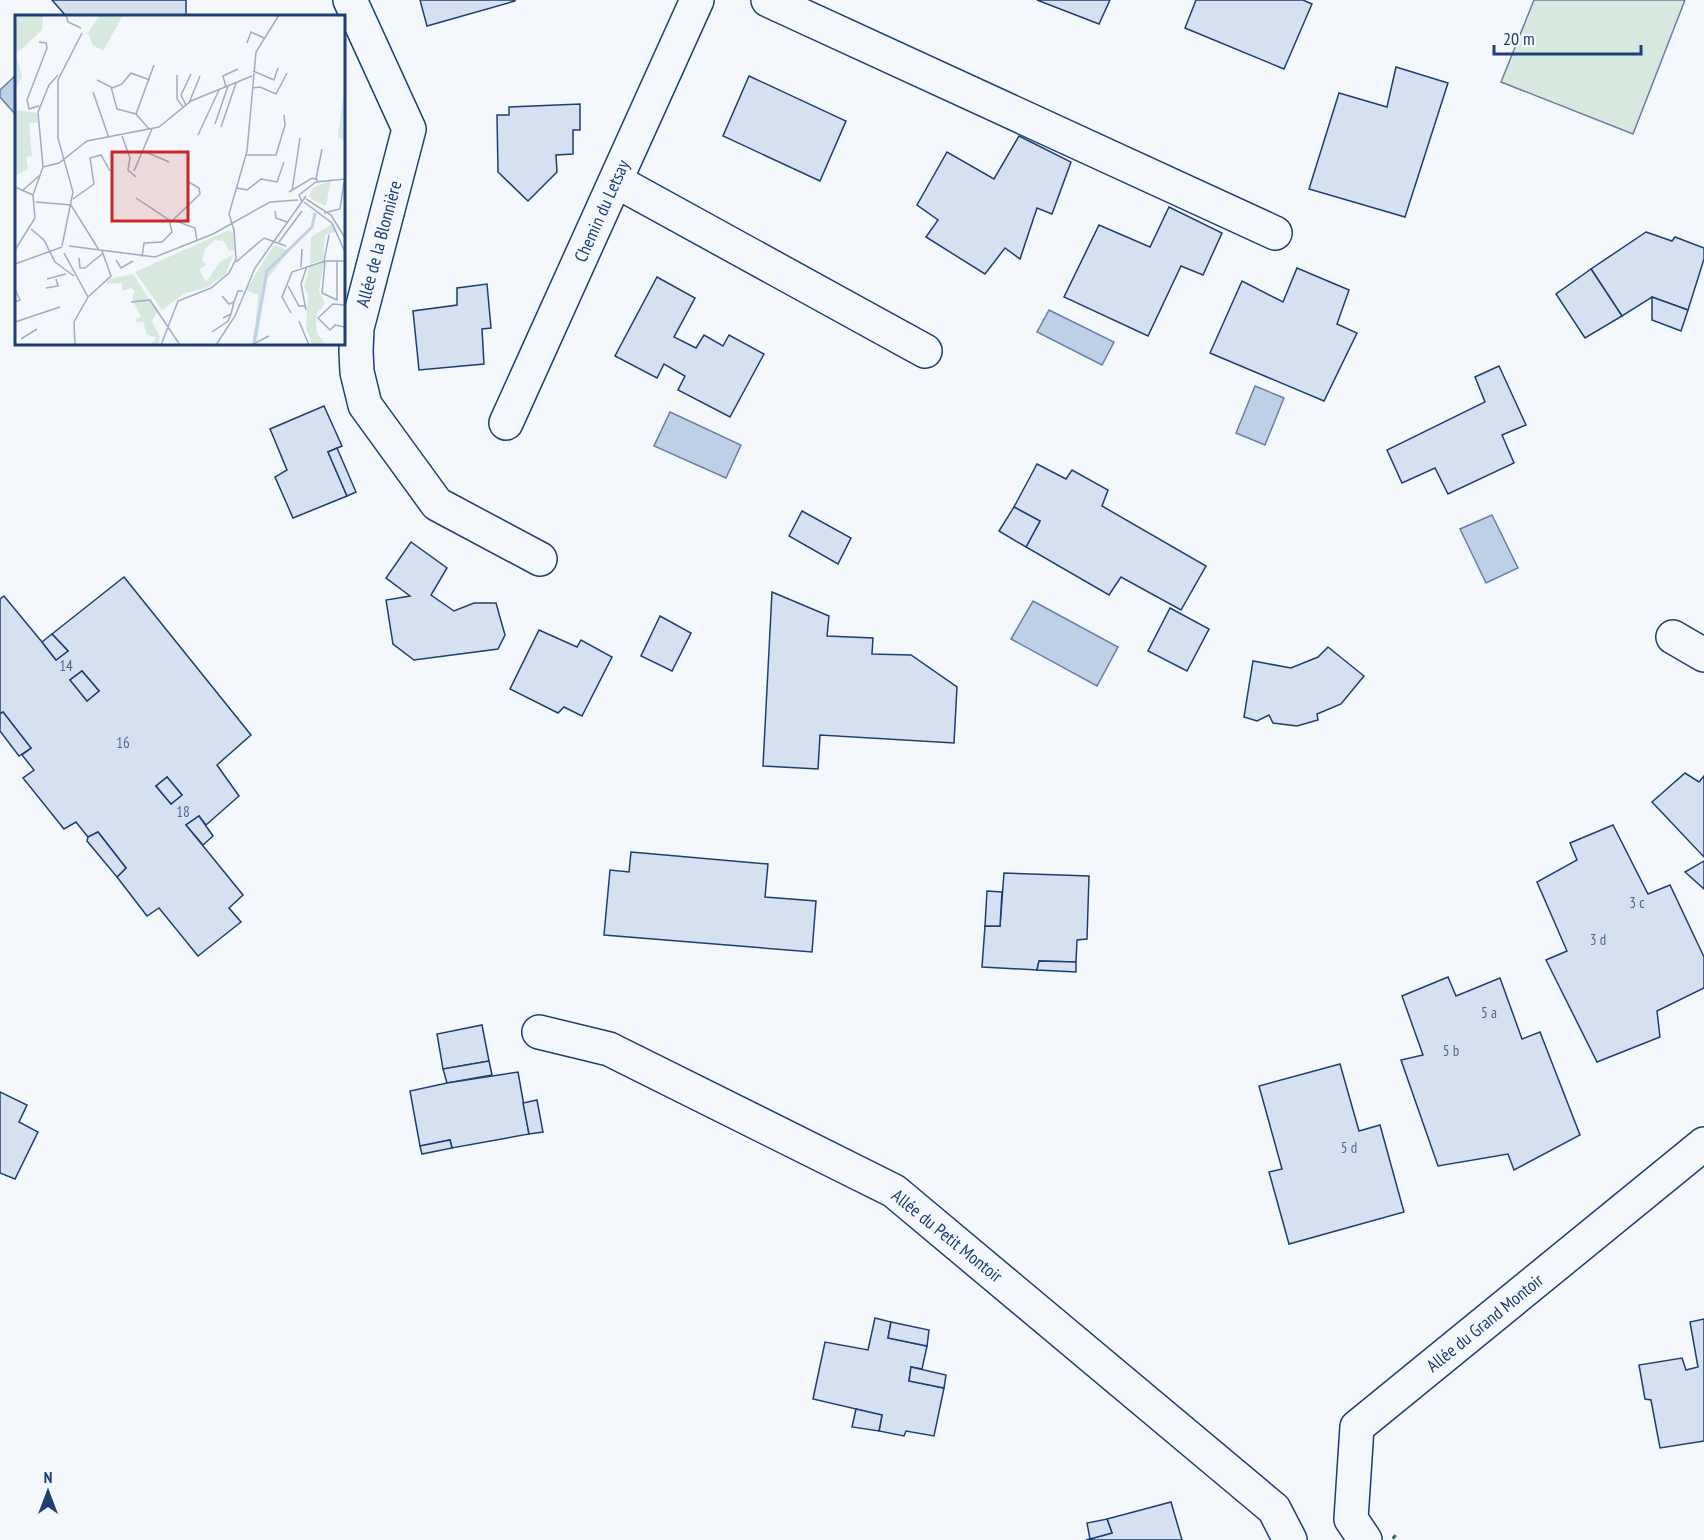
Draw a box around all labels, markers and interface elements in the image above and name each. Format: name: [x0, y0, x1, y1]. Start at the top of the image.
inset map: [15, 15, 345, 345]
scale bar: [1494, 18, 1641, 56]
text: 20 m: [1503, 27, 1535, 50]
street label: Chemin du Letsay: [569, 156, 634, 265]
street label: Allée de la Blonnière: [351, 178, 406, 309]
house number: 14: [59, 656, 73, 675]
house number: 16: [116, 733, 130, 752]
house number: 18: [176, 802, 190, 821]
house number: 3 c: [1629, 893, 1645, 912]
house number: 3 d: [1590, 930, 1606, 949]
house number: 5 a: [1481, 1003, 1497, 1022]
house number: 5 b: [1443, 1041, 1459, 1060]
house number: 5 d: [1341, 1138, 1357, 1157]
street label: Allée du Petit Montoir: [887, 1184, 1007, 1287]
street label: Allée du Grand Montoir: [1422, 1268, 1548, 1377]
north arrow: [18, 1462, 78, 1522]
text: N: [44, 1467, 52, 1487]

